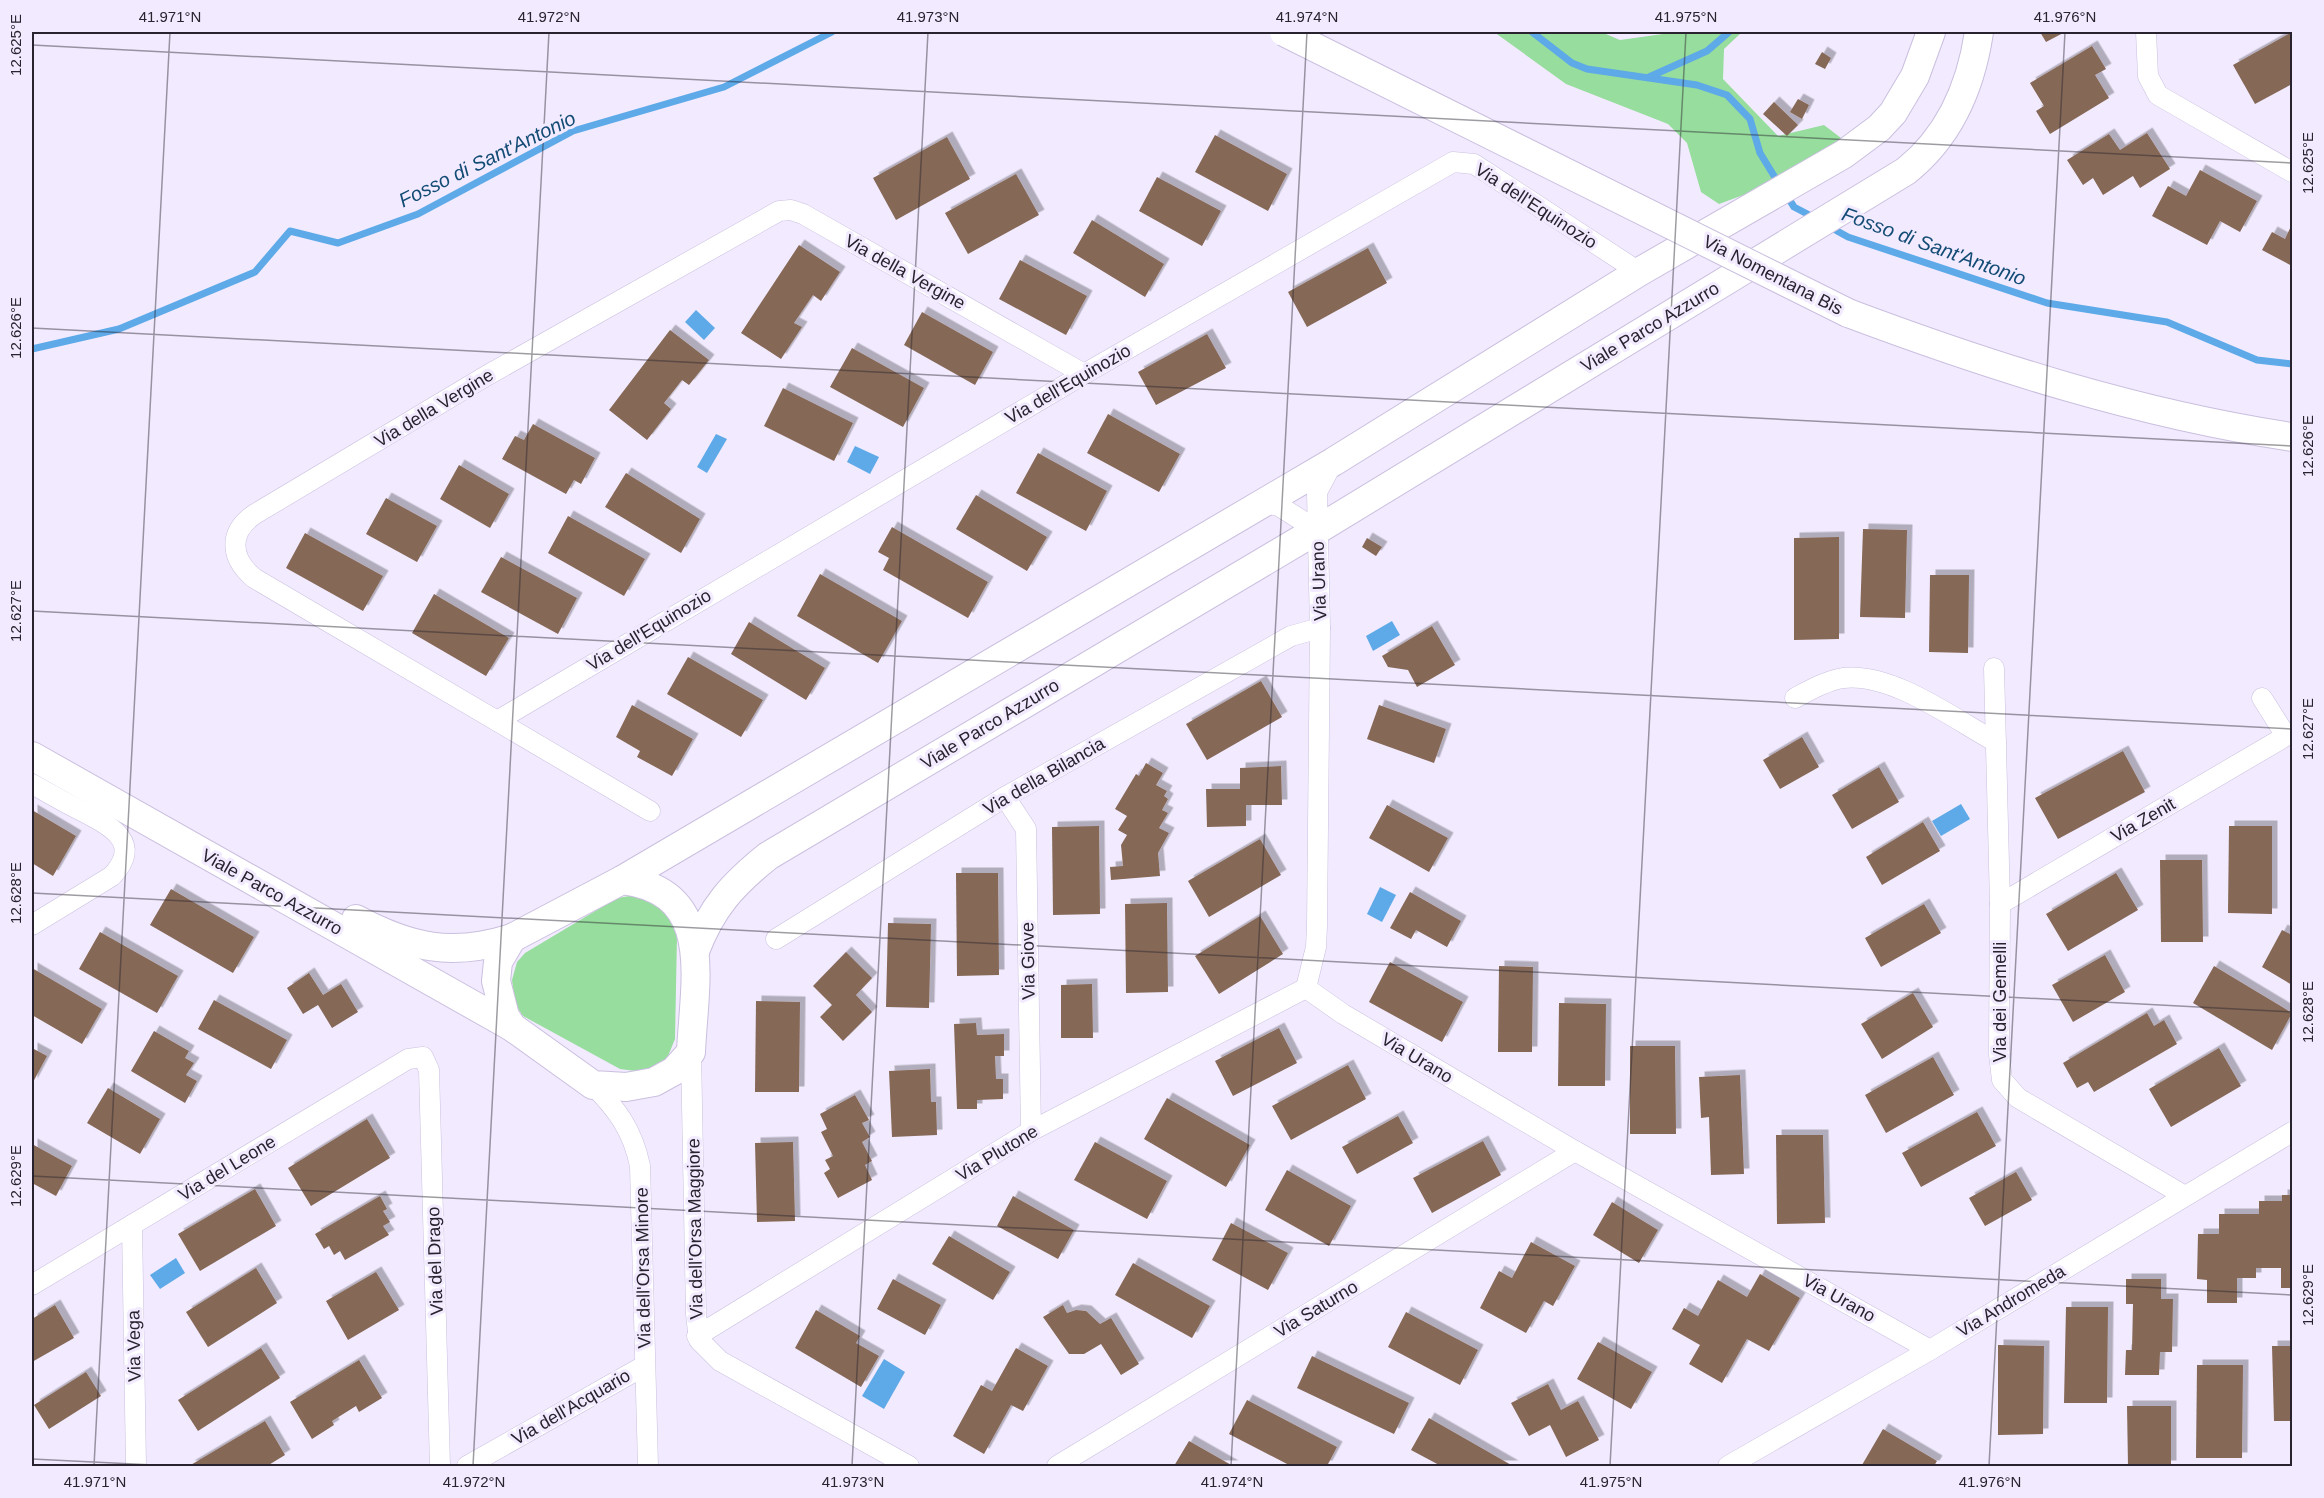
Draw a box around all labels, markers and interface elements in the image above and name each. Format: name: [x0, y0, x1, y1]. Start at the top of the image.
text: 41.971°N: [139, 8, 201, 25]
text: 41.972°N: [518, 8, 580, 25]
text: 41.973°N: [897, 8, 959, 25]
text: 41.974°N: [1276, 8, 1338, 25]
text: 41.975°N: [1655, 8, 1717, 25]
text: 41.976°N: [2034, 8, 2096, 25]
text: 12.625°E: [7, 14, 24, 76]
water label: Fosso di Sant'Antonio: [395, 107, 579, 211]
text: 12.625°E: [2299, 132, 2316, 194]
street label: Via dell'Equinozio: [1471, 159, 1601, 253]
water label: Fosso di Sant'Antonio: [1839, 202, 2029, 290]
street label: Via della Vergine: [841, 231, 969, 313]
street label: Via Nomentana Bis: [1700, 231, 1846, 319]
street label: Viale Parco Azzurro: [1577, 278, 1723, 376]
text: 12.626°E: [7, 297, 24, 359]
street label: Via dell'Equinozio: [1002, 340, 1134, 428]
street label: Via della Vergine: [371, 365, 497, 451]
text: 12.626°E: [2299, 415, 2316, 477]
street label: Via Urano: [1308, 541, 1330, 621]
text: 12.627°E: [7, 580, 24, 642]
street label: Via dell'Equinozio: [583, 585, 715, 675]
street label: Viale Parco Azzurro: [917, 675, 1063, 773]
text: 12.627°E: [2299, 698, 2316, 760]
street label: Via della Bilancia: [980, 733, 1109, 819]
street label: Via Zenit: [2107, 794, 2179, 846]
street label: Viale Parco Azzurro: [198, 845, 346, 939]
text: 12.628°E: [7, 862, 24, 924]
street label: Via Giove: [1017, 922, 1039, 1000]
street label: Via dei Gemelli: [1990, 942, 2010, 1062]
text: 12.628°E: [2299, 981, 2316, 1043]
street label: Via Urano: [1378, 1029, 1456, 1087]
street label: Via Plutone: [953, 1121, 1041, 1185]
street label: Via del Leone: [175, 1131, 279, 1205]
street label: Via dell'Orsa Maggiore: [683, 1138, 707, 1320]
text: 12.629°E: [7, 1145, 24, 1207]
street label: Via dell'Orsa Minore: [632, 1187, 654, 1349]
street label: Via del Drago: [423, 1206, 447, 1316]
street label: Via Andromeda: [1953, 1260, 2070, 1341]
text: 12.629°E: [2299, 1264, 2316, 1326]
street label: Via Urano: [1799, 1270, 1879, 1326]
street label: Via Saturno: [1271, 1276, 1361, 1342]
street label: Via Vega: [123, 1309, 145, 1382]
street label: Via dell'Acquario: [508, 1365, 634, 1449]
text: 41.971°N: [64, 1473, 126, 1490]
text: 41.972°N: [443, 1473, 505, 1490]
text: 41.973°N: [822, 1473, 884, 1490]
text: 41.974°N: [1201, 1473, 1263, 1490]
text: 41.975°N: [1580, 1473, 1642, 1490]
text: 41.976°N: [1959, 1473, 2021, 1490]

